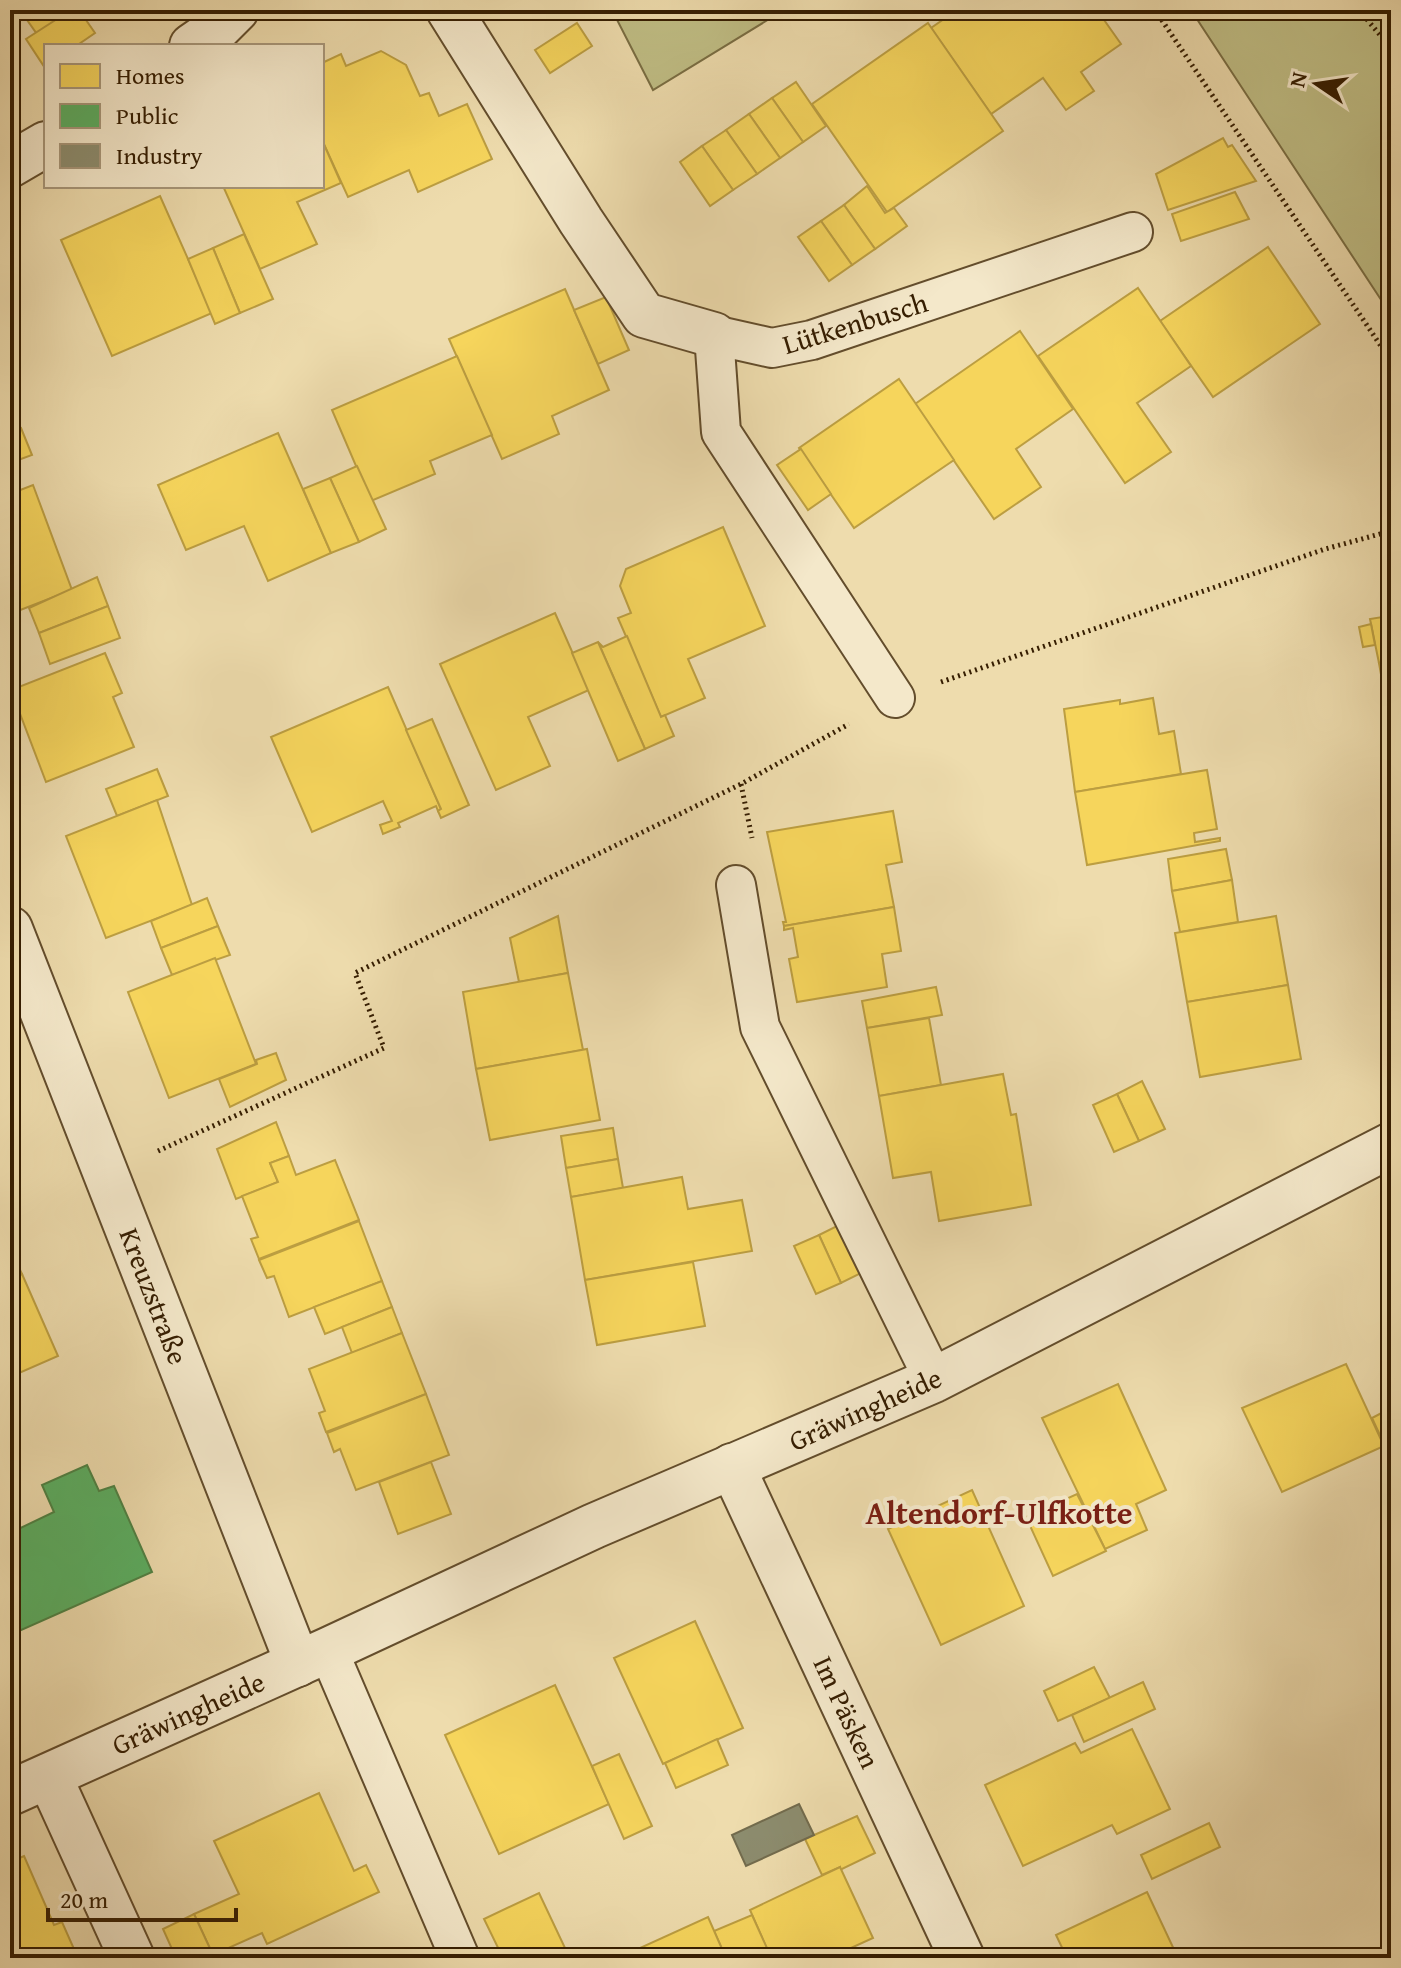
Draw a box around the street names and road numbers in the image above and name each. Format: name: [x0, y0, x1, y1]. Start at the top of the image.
street label: Lütkenbusch: [777, 281, 933, 364]
street label: Kreuzstraße: [110, 1222, 199, 1370]
street label: Gräwingheide: [782, 1357, 948, 1461]
street label: Im Päsken: [804, 1649, 891, 1775]
street label: Gräwingheide: [105, 1661, 271, 1765]

